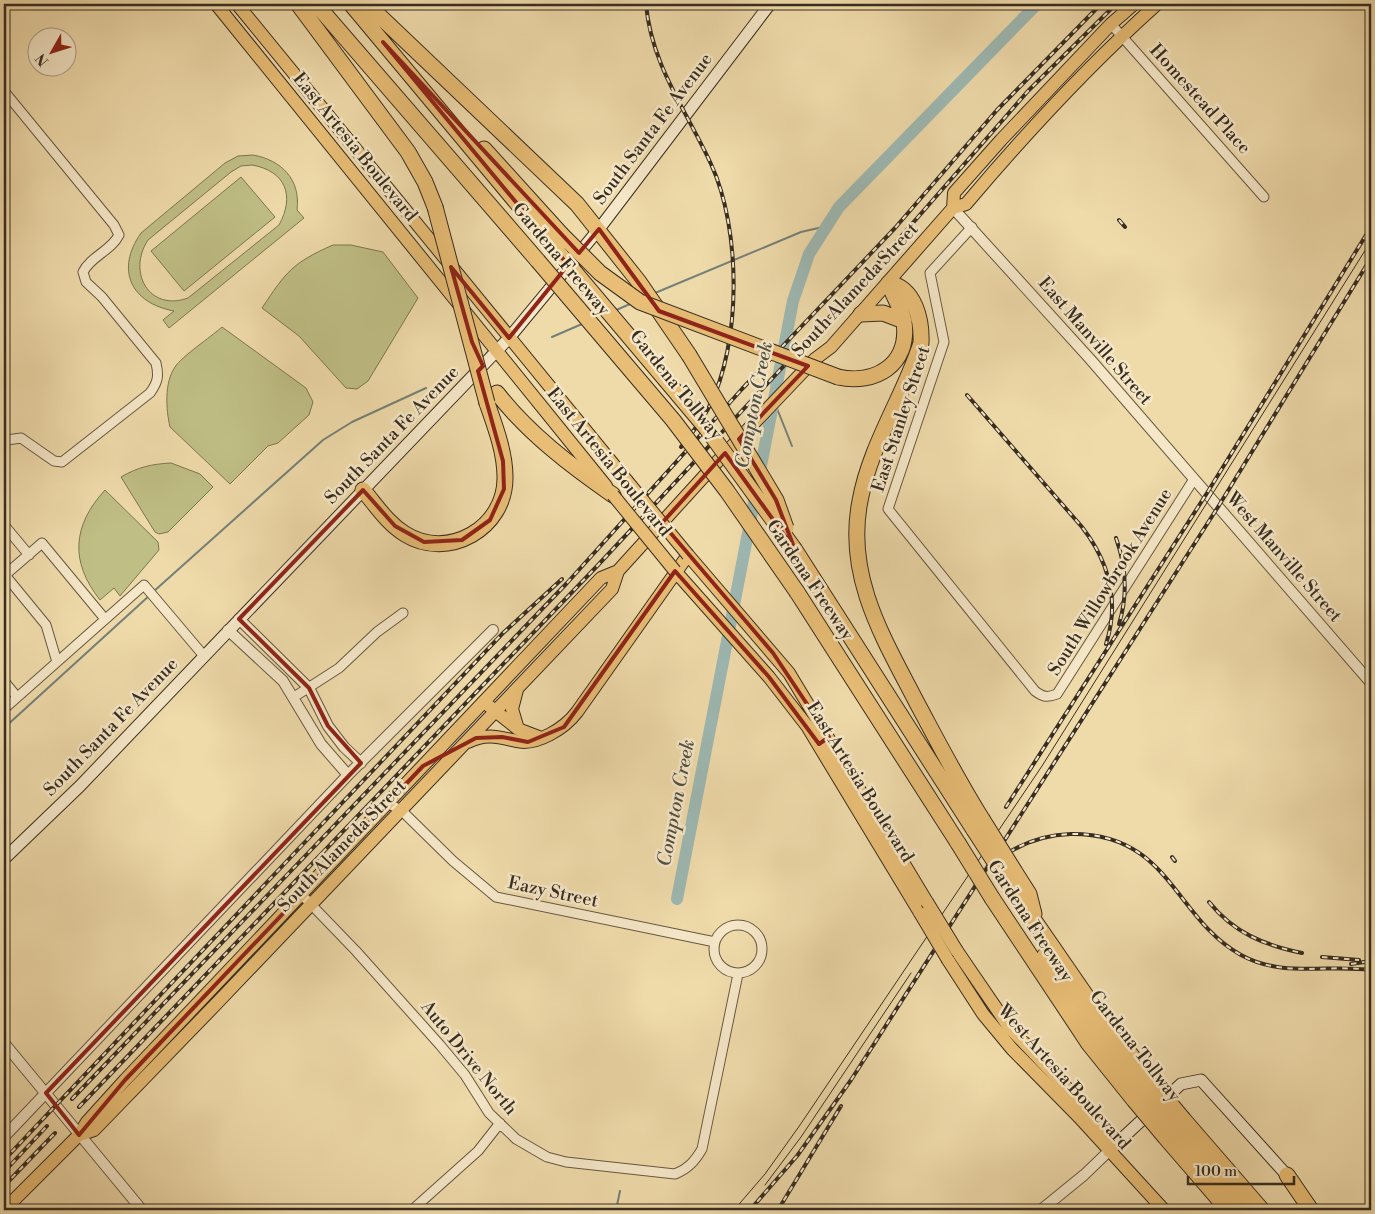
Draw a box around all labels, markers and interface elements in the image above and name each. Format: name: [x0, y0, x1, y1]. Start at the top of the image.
north arrow: [28, 28, 78, 78]
street label: Homestead Place: [1144, 39, 1256, 159]
street label: South Santa Fe Avenue: [588, 49, 718, 209]
text: N: [32, 50, 53, 70]
street label: East Artesia Boulevard: [288, 68, 423, 227]
street label: Gardena Freeway: [507, 198, 615, 320]
street label: South Alameda Street: [787, 218, 924, 362]
street label: East Manville Street: [1033, 272, 1157, 410]
street label: Gardena Tollway: [625, 325, 728, 445]
water label: Compton Creek: [730, 340, 778, 470]
street label: East Stanley Street: [867, 342, 936, 495]
street label: South Santa Fe Avenue: [320, 361, 464, 509]
street label: East Artesia Boulevard: [542, 383, 677, 542]
street label: South Willowbrook Avenue: [1043, 484, 1177, 680]
street label: West Manville Street: [1220, 486, 1347, 627]
street label: Gardena Freeway: [761, 515, 859, 645]
street label: South Santa Fe Avenue: [39, 653, 183, 801]
street label: East Artesia Boulevard: [801, 697, 919, 867]
water label: Compton Creek: [652, 738, 700, 868]
street label: South Alameda Street: [273, 775, 412, 917]
street label: Gardena Freeway: [982, 856, 1078, 986]
street label: Eazy Street: [506, 871, 601, 913]
street label: Gardena Tollway: [1084, 986, 1186, 1106]
street label: Auto Drive North: [415, 995, 522, 1120]
street label: West Artesia Boulevard: [992, 999, 1136, 1155]
scale bar: [1188, 1154, 1294, 1186]
text: 100 m: [1195, 1162, 1237, 1181]

